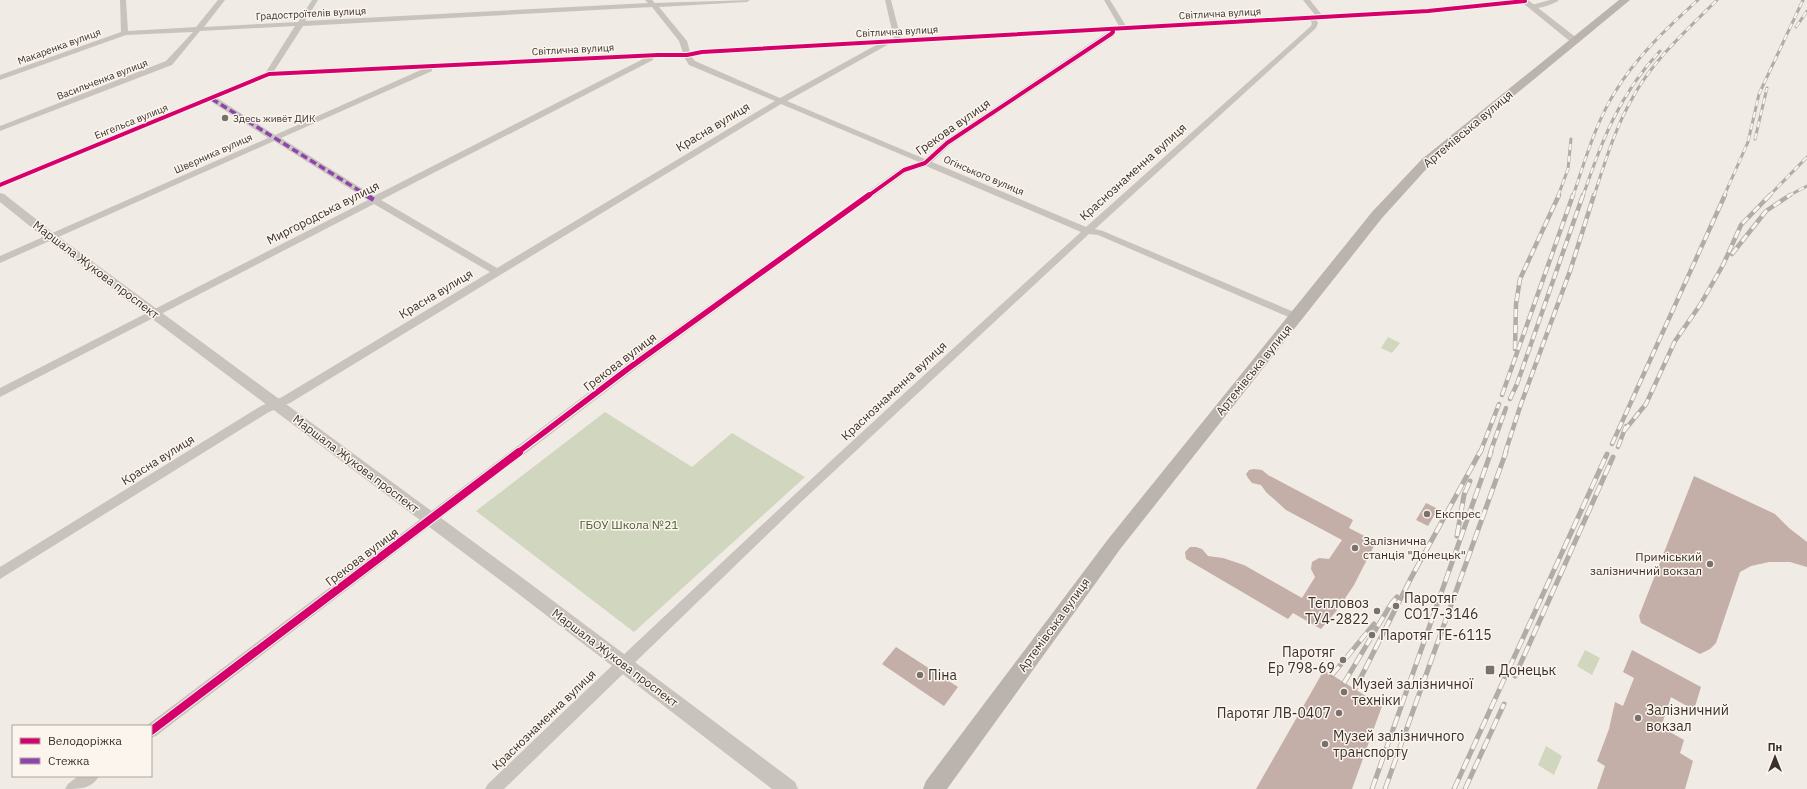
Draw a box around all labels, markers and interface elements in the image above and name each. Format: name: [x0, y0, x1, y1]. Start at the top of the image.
street label: Градостроїтелiв вулиця: [256, 4, 366, 23]
street label: Світлична вулиця: [1179, 5, 1262, 22]
street label: Світлична вулиця: [856, 23, 939, 40]
street label: Макаренка вулиця: [16, 25, 103, 68]
street label: Світлична вулиця: [532, 41, 615, 58]
street label: Васильченка вулиця: [55, 56, 150, 103]
street label: Артемівська вулиця: [1420, 87, 1516, 171]
street label: Грекова вулиця: [912, 95, 993, 158]
street label: Красна вулиця: [673, 99, 752, 155]
street label: Енгельса вулиця: [93, 101, 170, 142]
place label: Здесь живёт ДИК: [233, 112, 316, 125]
marker: Здесь живёт ДИК: [220, 113, 230, 123]
street label: Краснознаменна вулиця: [1076, 120, 1189, 224]
street label: Шверника вулиця: [172, 130, 254, 177]
street label: Огінського вулиця: [942, 153, 1026, 198]
street label: Миргородська вулиця: [264, 178, 381, 247]
street label: Маршала Жукова проспект: [30, 217, 163, 322]
street label: Красна вулиця: [396, 266, 475, 322]
street label: Артемівська вулиця: [1212, 321, 1295, 418]
street label: Грекова вулиця: [580, 329, 659, 394]
street label: Краснознаменна вулиця: [838, 338, 949, 443]
street label: Маршала Жукова проспект: [290, 411, 423, 516]
street label: Красна вулиця: [118, 431, 197, 488]
place label: Експрес: [1435, 506, 1481, 521]
marker: Експрес: [1422, 509, 1432, 519]
park label: ГБОУ Школа №21: [579, 517, 679, 532]
street label: Грекова вулиця: [322, 524, 401, 589]
place label: Залізнична станція "Донецьк": [1363, 533, 1466, 562]
marker: Залізнична станція "Донецьк": [1350, 543, 1360, 553]
place label: Приміський залізничний вокзал: [1590, 549, 1702, 578]
marker: Приміський залізничний вокзал: [1705, 559, 1715, 569]
street label: Артемівська вулиця: [1014, 575, 1093, 675]
place label: Паротяг СО17-3146: [1404, 589, 1478, 623]
place label: Тепловоз ТУ4-2822: [1305, 594, 1369, 628]
marker: Паротяг СО17-3146: [1391, 601, 1401, 611]
street label: Маршала Жукова проспект: [549, 605, 682, 710]
marker: Тепловоз ТУ4-2822: [1372, 606, 1382, 616]
place label: Паротяг ТЕ-6115: [1380, 626, 1492, 644]
marker: Паротяг ТЕ-6115: [1367, 630, 1377, 640]
place label: Паротяг Ер 798-69: [1268, 643, 1335, 677]
marker: Паротяг Ер 798-69: [1338, 655, 1348, 665]
place label: Донецьк: [1499, 661, 1557, 679]
marker: Донецьк: [1484, 664, 1496, 676]
street label: Краснознаменна вулиця: [489, 666, 599, 773]
place label: Піна: [928, 666, 957, 684]
marker: Піна: [915, 670, 925, 680]
place label: Музей залізничної техніки: [1352, 675, 1474, 709]
marker: Музей залізничної техніки: [1339, 687, 1349, 697]
place label: Залізничний вокзал: [1646, 701, 1729, 735]
place label: Паротяг ЛВ-0407: [1217, 704, 1331, 722]
marker: Паротяг ЛВ-0407: [1334, 708, 1344, 718]
marker: Залізничний вокзал: [1633, 713, 1643, 723]
legend: [12, 725, 152, 777]
place label: Музей залізничного транспорту: [1333, 727, 1464, 761]
text: Велодоріжка: [48, 733, 122, 748]
north arrow: [1755, 737, 1795, 777]
marker: Музей залізничного транспорту: [1320, 739, 1330, 749]
text: Пн: [1768, 740, 1782, 754]
text: Стежка: [48, 753, 90, 768]

